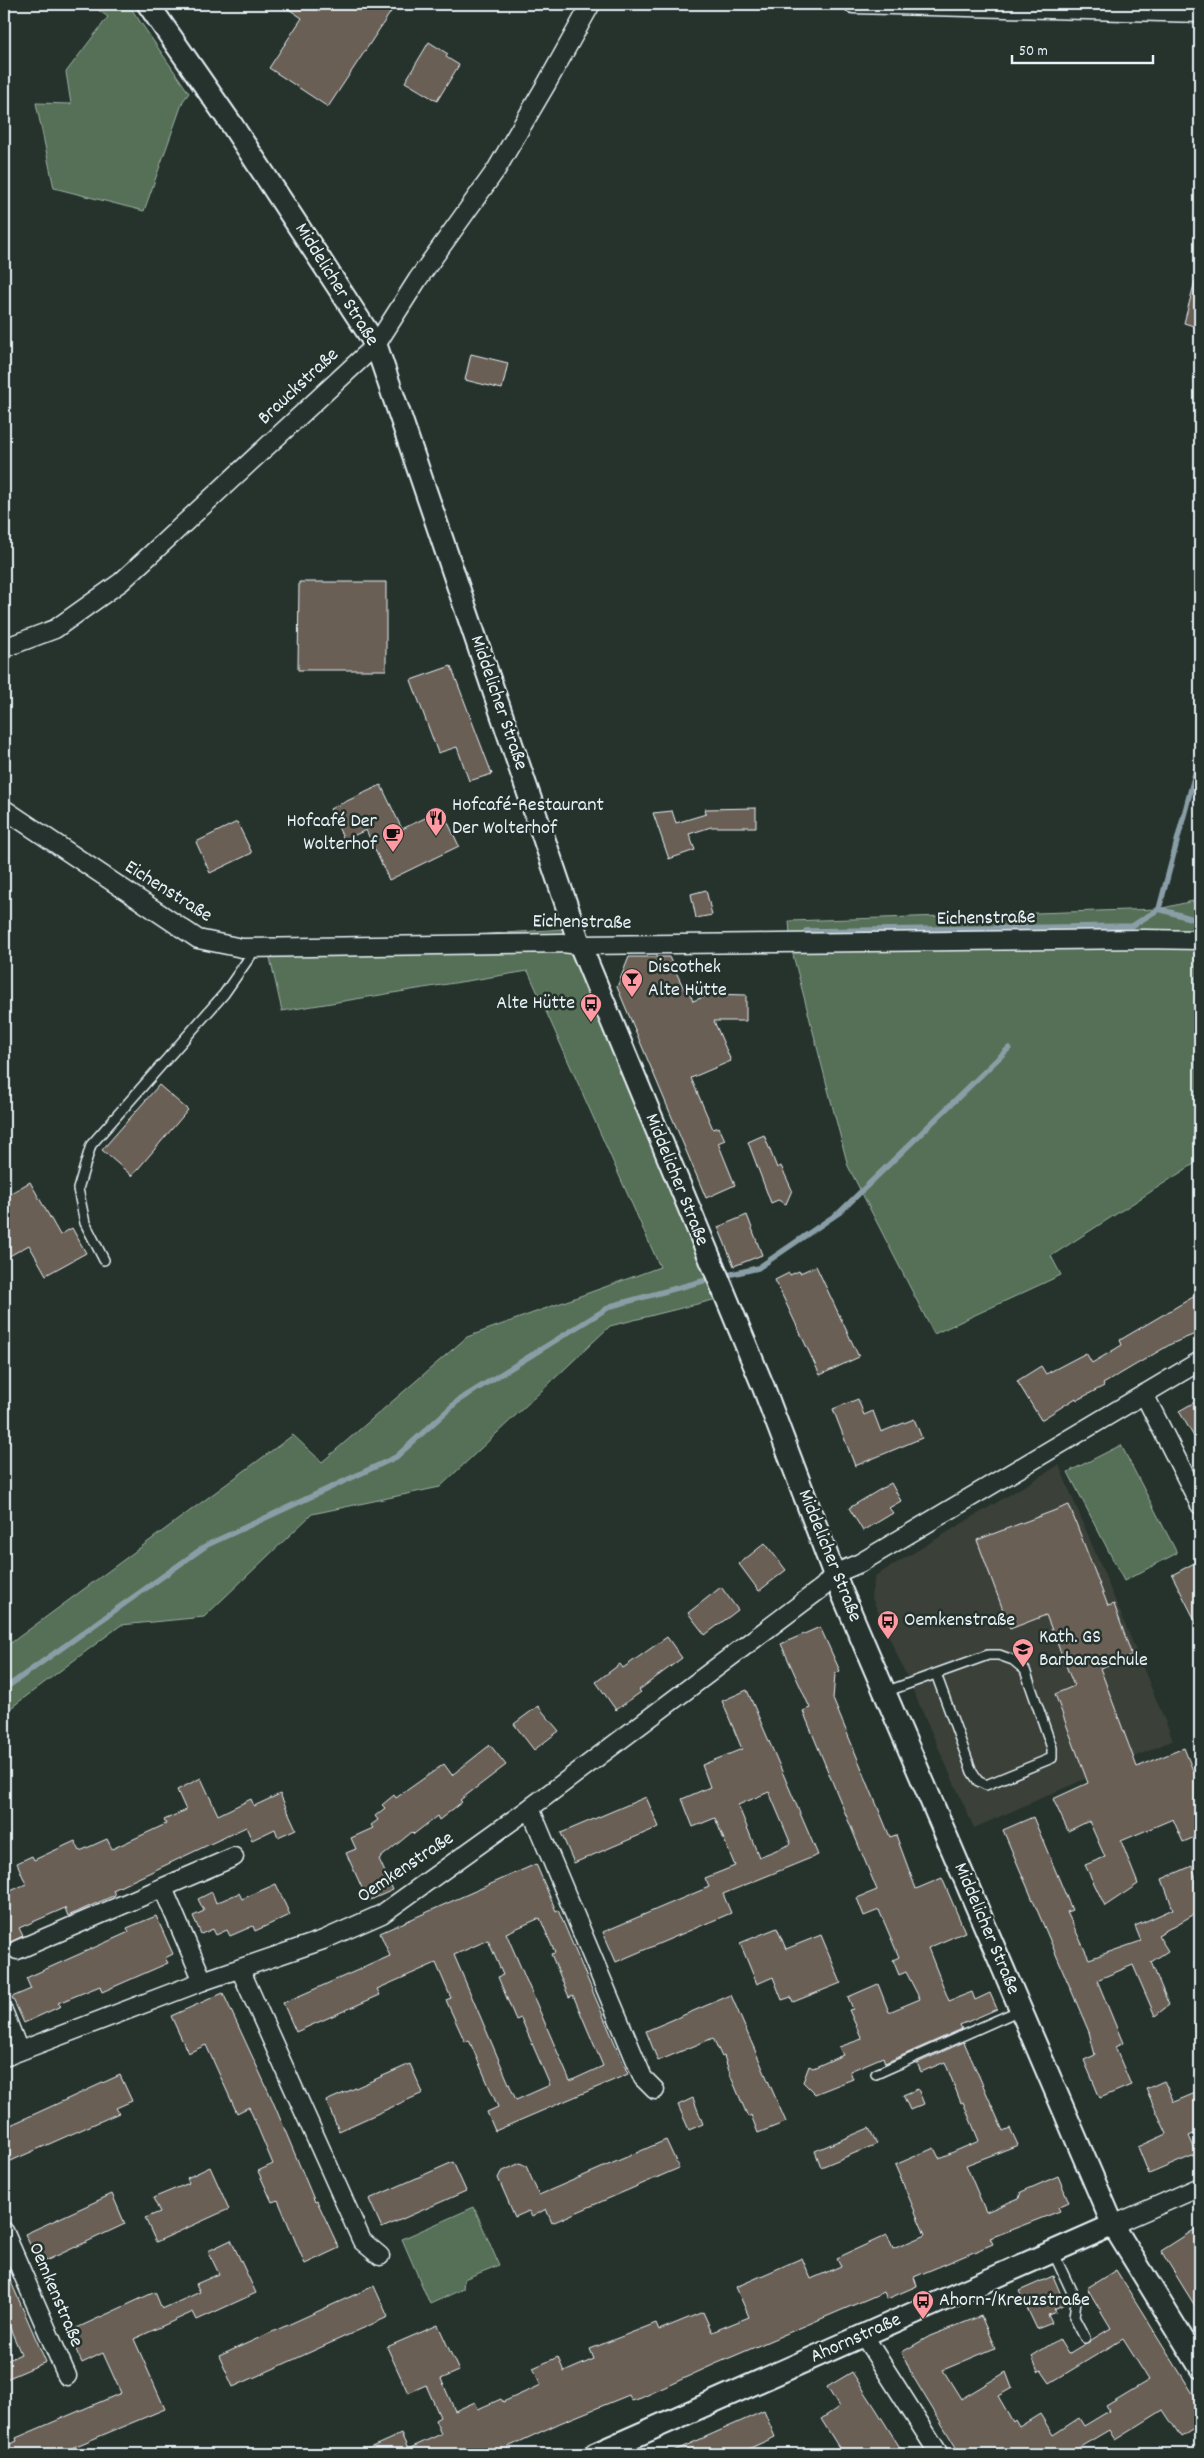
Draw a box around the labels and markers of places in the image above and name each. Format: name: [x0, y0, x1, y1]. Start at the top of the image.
place label: Hofcafé-Restaurant Der Wolterhof: [452, 792, 604, 843]
restaurant icon: Hofcafé-Restaurant Der Wolterhof: [424, 806, 448, 837]
place label: Hofcafé Der Wolterhof: [287, 808, 378, 859]
cafe icon: Hofcafé Der Wolterhof: [381, 822, 405, 853]
place label: Discothek Alte Hütte: [648, 954, 727, 1005]
bar icon: Discothek Alte Hütte: [620, 967, 644, 998]
place label: Alte Hütte: [496, 990, 575, 1018]
bus stop icon: Alte Hütte: [579, 992, 603, 1023]
place label: Oemkenstraße: [904, 1607, 1015, 1635]
bus stop icon: Oemkenstraße: [876, 1609, 900, 1640]
place label: Kath. GS Barbaraschule: [1039, 1624, 1148, 1675]
school or university icon: Kath. GS Barbaraschule: [1011, 1637, 1035, 1668]
place label: Ahorn-/Kreuzstraße: [939, 2287, 1090, 2315]
bus stop icon: Ahorn-/Kreuzstraße: [911, 2289, 935, 2320]

